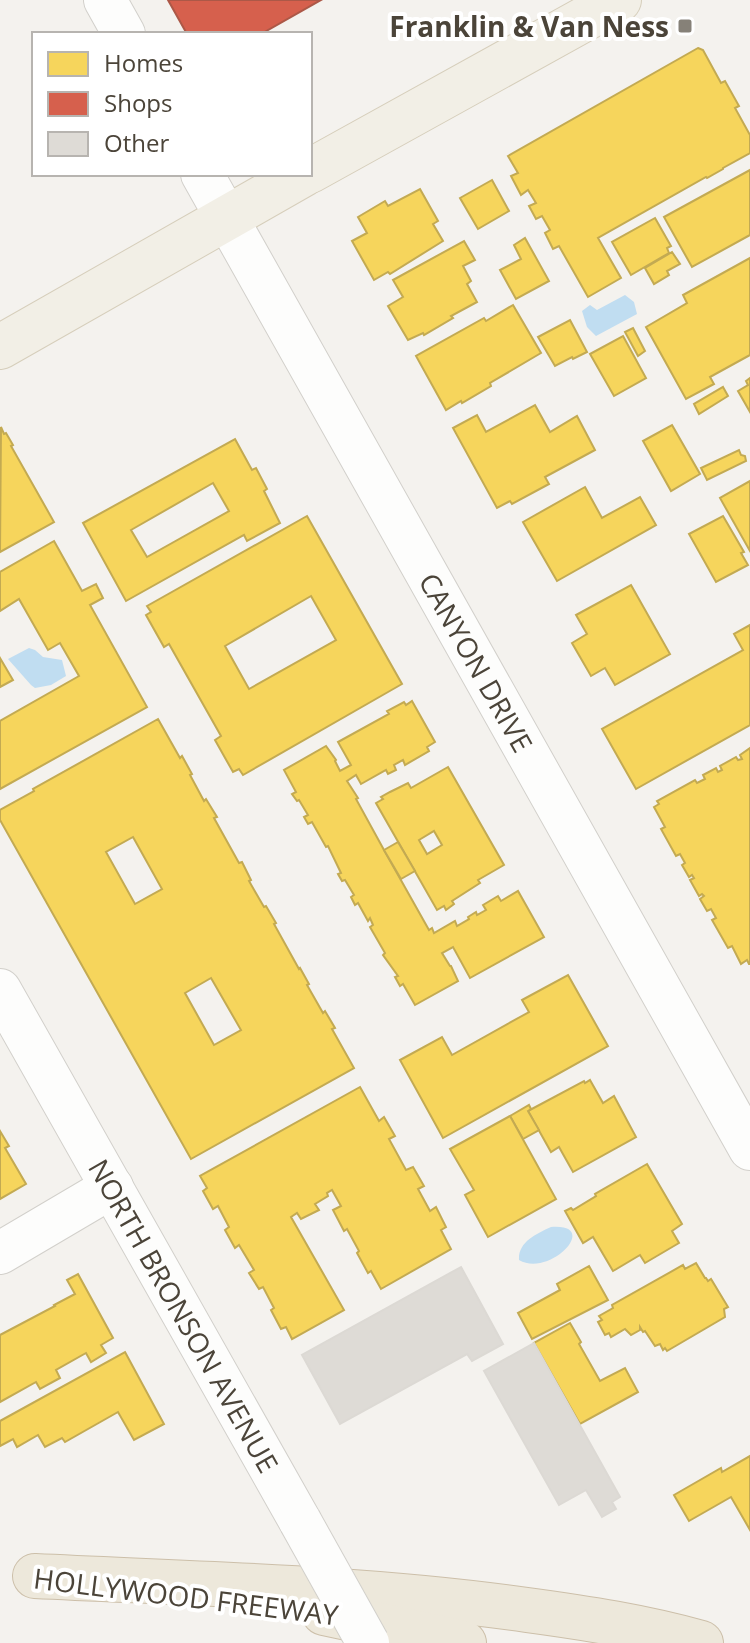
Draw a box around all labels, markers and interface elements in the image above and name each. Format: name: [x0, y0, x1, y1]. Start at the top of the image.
place label: Franklin & Van Ness: [389, 7, 669, 45]
marker: Franklin & Van Ness: [676, 17, 694, 35]
legend: [32, 32, 312, 176]
text: Homes: [104, 46, 183, 79]
text: Shops: [104, 86, 172, 119]
text: Other: [104, 126, 169, 159]
street label: CANYON DRIVE: [411, 566, 542, 759]
street label: NORTH BRONSON AVENUE: [80, 1152, 288, 1479]
street label: HOLLYWOOD FREEWAY: [32, 1558, 341, 1634]

